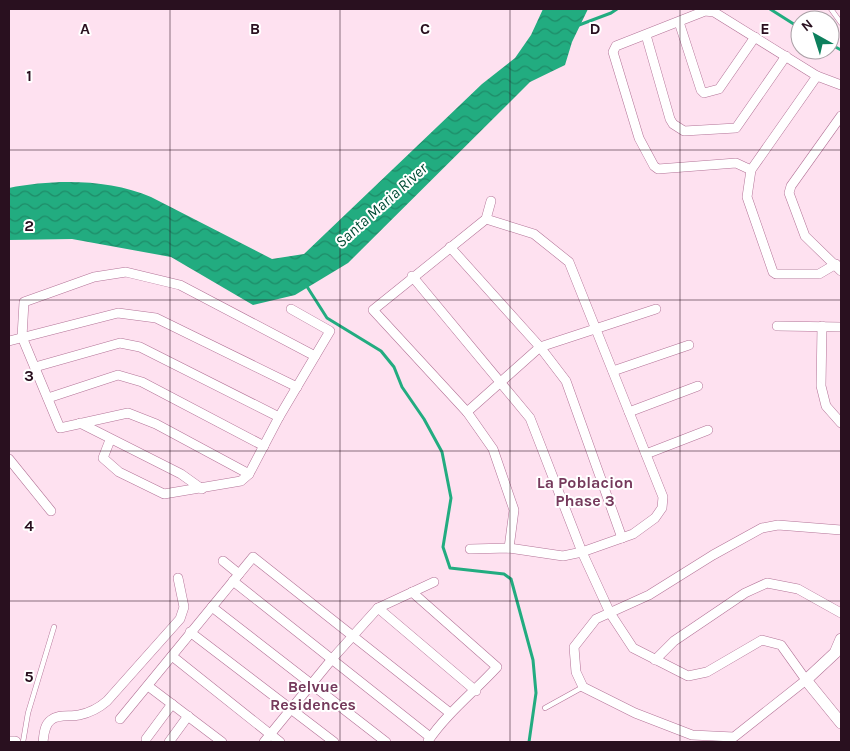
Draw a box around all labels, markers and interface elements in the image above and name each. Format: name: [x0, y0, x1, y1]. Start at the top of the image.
north arrow: [790, 10, 840, 60]
text: N: [798, 16, 816, 35]
text: A: [80, 19, 90, 38]
text: B: [250, 19, 260, 38]
text: C: [420, 19, 430, 38]
text: D: [590, 19, 601, 38]
text: E: [760, 19, 770, 38]
text: 1: [26, 66, 32, 85]
water label: Santa Maria River: [331, 158, 431, 251]
text: 2: [24, 216, 34, 235]
text: 3: [24, 366, 34, 385]
district label: La Poblacion Phase 3: [537, 473, 633, 510]
text: 4: [24, 516, 34, 535]
text: 5: [24, 667, 34, 686]
district label: Belvue Residences: [270, 677, 356, 714]

